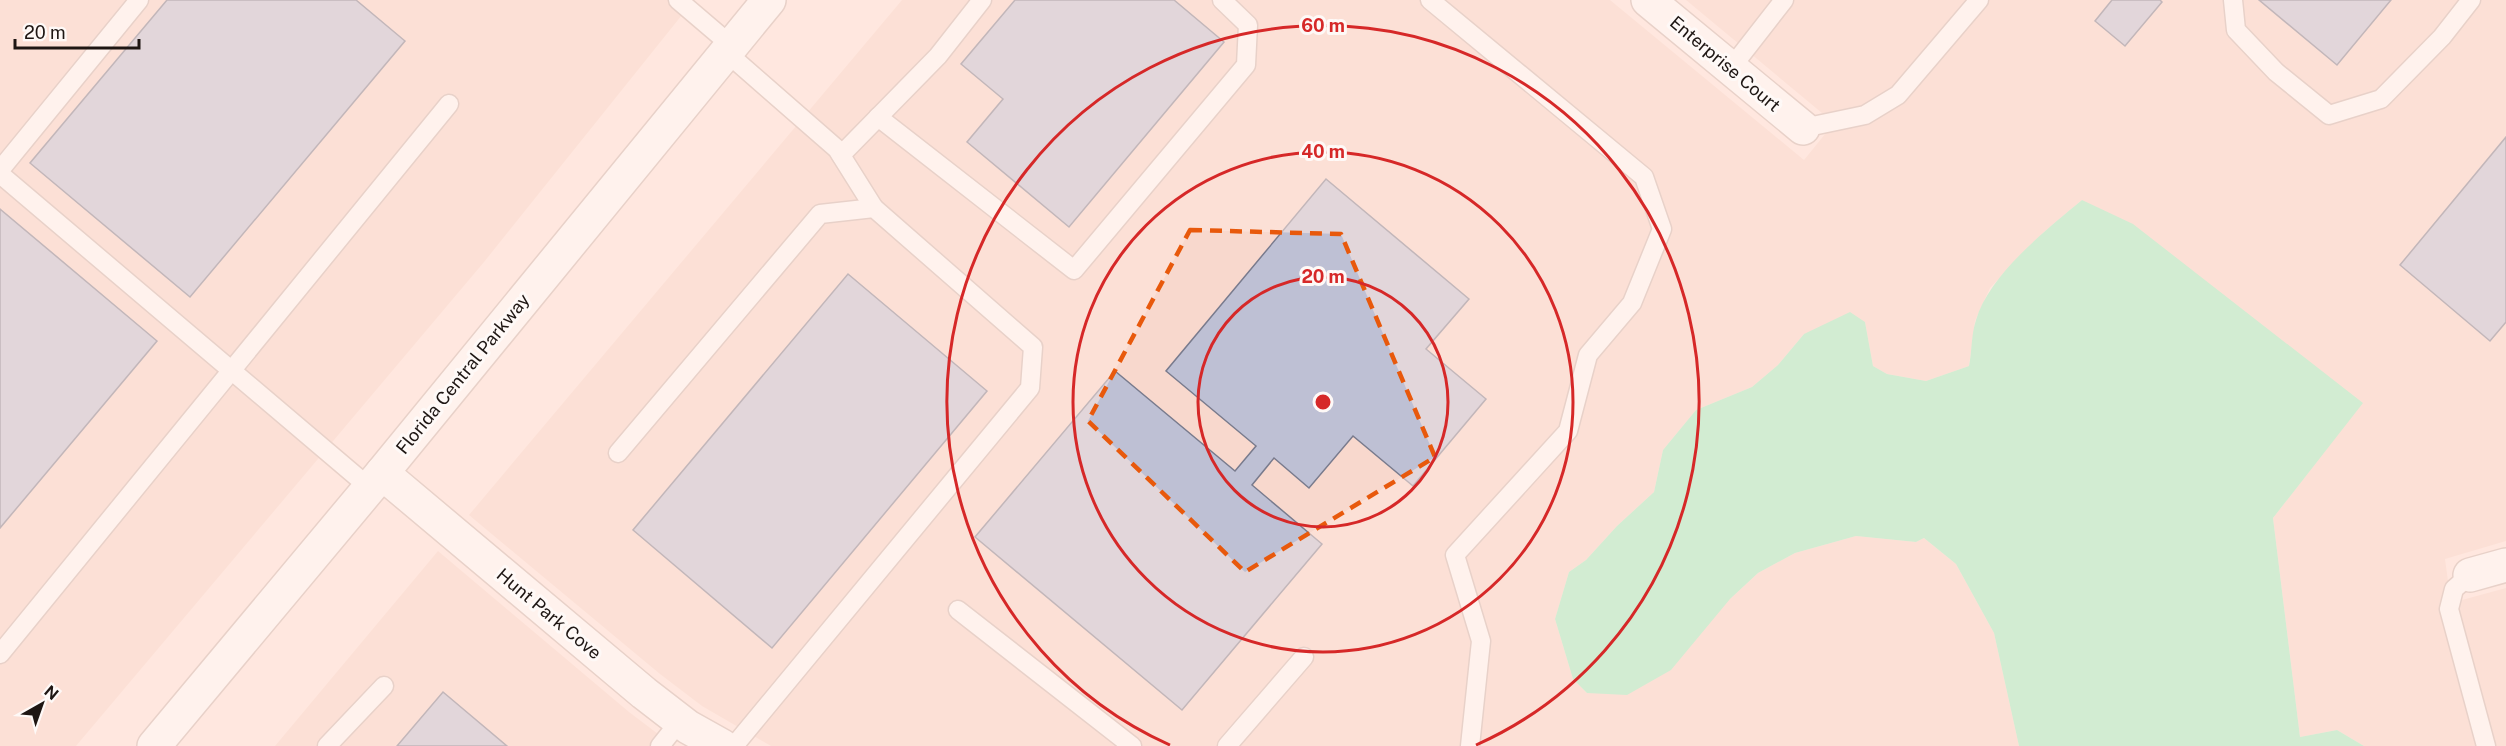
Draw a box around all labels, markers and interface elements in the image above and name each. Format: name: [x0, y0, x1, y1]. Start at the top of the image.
street label: Enterprise Court: [1666, 11, 1785, 116]
scale bar: [15, 12, 140, 50]
text: 60 m: [1301, 15, 1345, 36]
text: 20 m: [24, 22, 66, 43]
text: 40 m: [1301, 141, 1345, 162]
text: 20 m: [1301, 266, 1345, 287]
street label: Florida Central Parkway: [391, 289, 534, 458]
centre of rings: [1313, 392, 1333, 412]
street label: Hunt Park Cove: [493, 564, 606, 663]
north arrow: [12, 674, 72, 734]
text: N: [40, 682, 62, 704]

